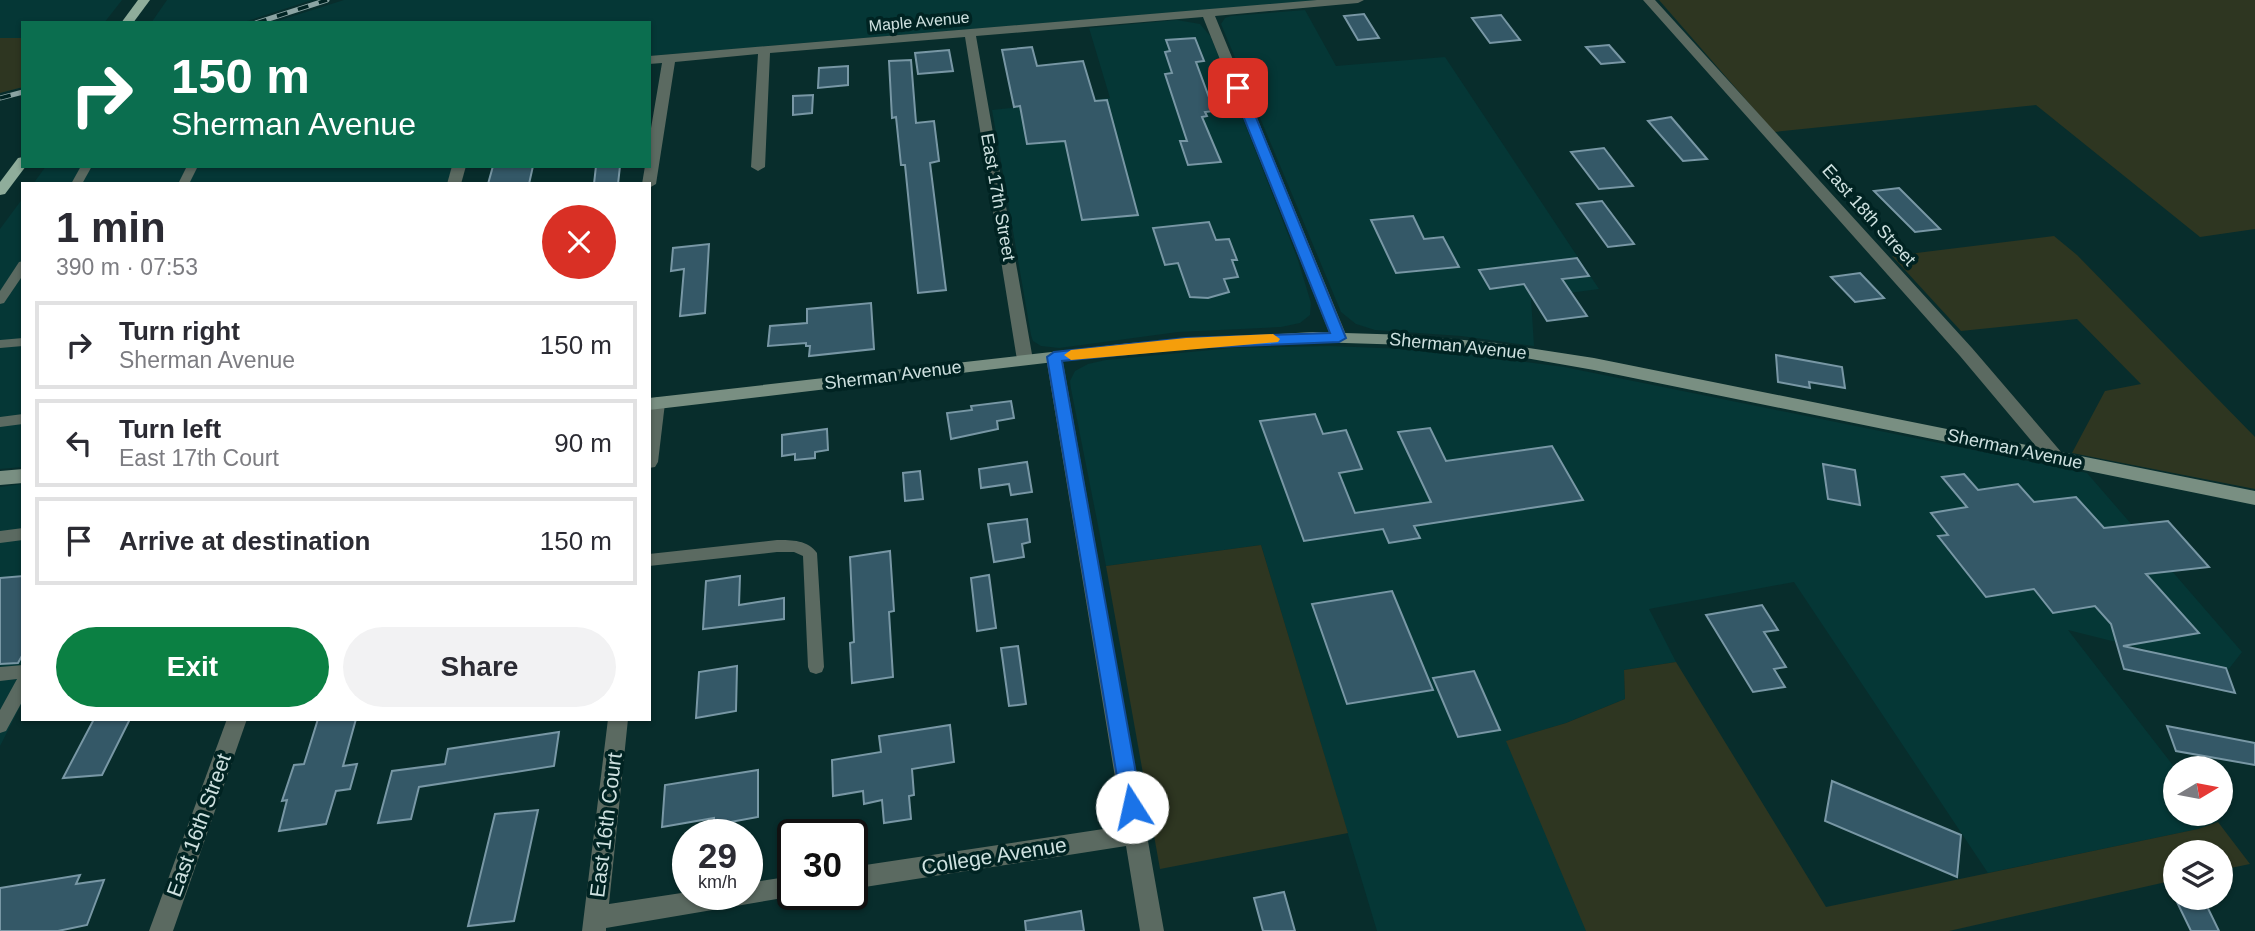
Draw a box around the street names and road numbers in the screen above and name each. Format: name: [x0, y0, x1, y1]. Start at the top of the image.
street label: Maple Avenue: [868, 9, 970, 34]
street label: East 17th Street: [977, 132, 1019, 262]
street label: East 18th Street: [1818, 160, 1920, 270]
street label: Sherman Avenue: [1388, 329, 1528, 363]
street label: Sherman Avenue: [823, 357, 963, 393]
street label: Sherman Avenue: [1946, 425, 2084, 473]
street label: East 16th Street: [162, 750, 235, 900]
street label: East 16th Court: [585, 751, 626, 899]
street label: College Avenue: [920, 833, 1068, 878]

